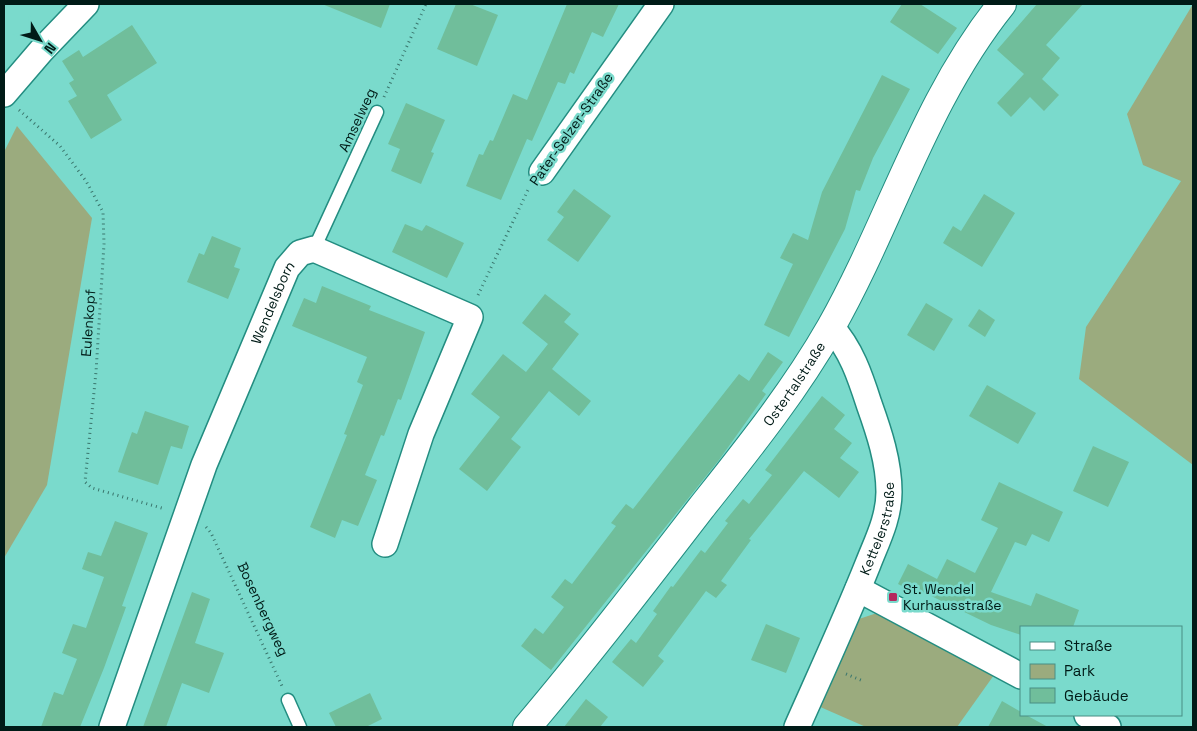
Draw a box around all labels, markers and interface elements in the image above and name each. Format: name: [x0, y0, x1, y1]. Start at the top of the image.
north arrow: [15, 15, 65, 65]
text: N: [40, 39, 60, 57]
street label: Pater-Selzer-Straße: [525, 69, 617, 189]
street label: Amselweg: [334, 85, 380, 155]
street label: Wendelsborn: [247, 257, 298, 347]
street label: Eulenkopf: [77, 289, 99, 357]
street label: Ostertalstraße: [759, 338, 829, 430]
street label: Kettelerstraße: [856, 482, 898, 578]
street label: Bosenbergweg: [233, 559, 293, 659]
place label: St. Wendel Kurhausstraße: [903, 580, 1001, 614]
marker: St. Wendel Kurhausstraße: [887, 591, 899, 603]
legend: [1020, 626, 1182, 716]
text: Straße: [1064, 636, 1113, 655]
text: Park: [1064, 661, 1095, 680]
text: Gebäude: [1064, 686, 1129, 705]

